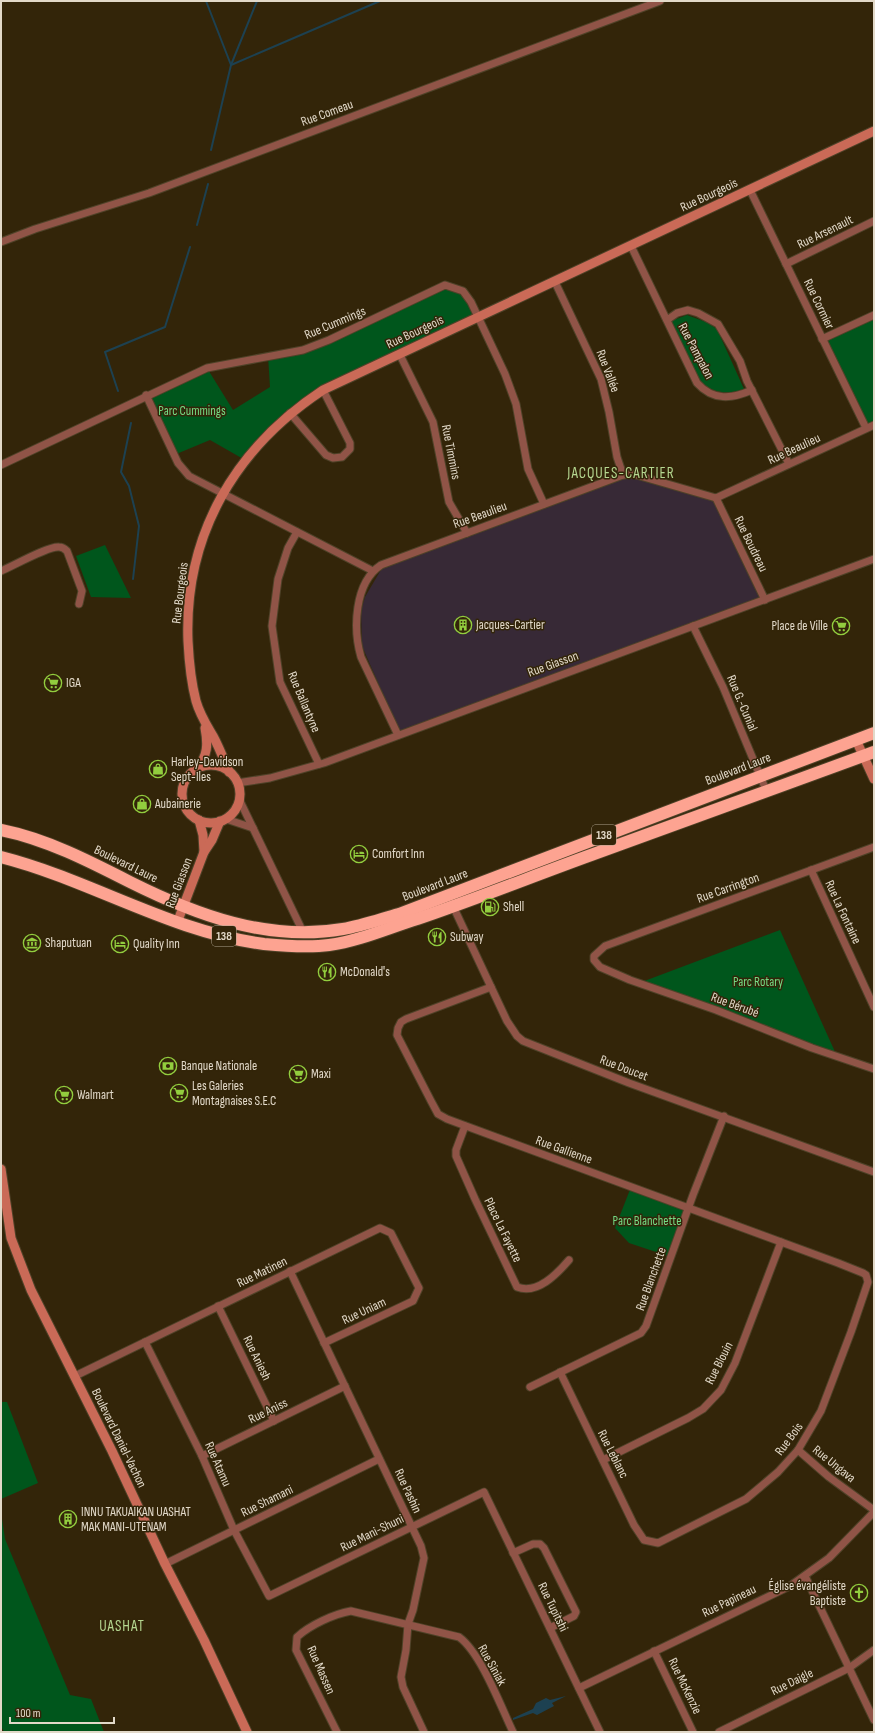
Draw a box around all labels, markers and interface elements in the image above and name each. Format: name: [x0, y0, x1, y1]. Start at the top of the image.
street label: Rue Comeau: [299, 96, 355, 130]
street label: Rue Bourgeois: [678, 175, 741, 215]
street label: Rue Arsenault: [794, 212, 856, 252]
street label: Rue Cormier: [800, 276, 838, 332]
street label: Rue Cummings: [302, 303, 368, 343]
street label: Rue Bourgeois: [384, 312, 447, 352]
street label: Rue Pampalon: [675, 320, 717, 382]
street label: Rue Vallée: [593, 347, 623, 395]
park label: Parc Cummings: [158, 403, 226, 419]
street label: Rue Timmins: [438, 423, 464, 481]
street label: Rue Beaulieu: [765, 430, 823, 468]
district label: JACQUES-CARTIER: [566, 464, 675, 483]
street label: Rue Beaulieu: [451, 498, 509, 532]
street label: Rue Boudreau: [731, 514, 771, 574]
street label: Rue Bourgeois: [168, 561, 192, 625]
building icon: Jacques-Cartier: [453, 615, 473, 635]
supermarket icon: Place de Ville: [831, 616, 851, 636]
place label: Jacques-Cartier: [475, 617, 545, 633]
place label: Place de Ville: [772, 618, 828, 634]
street label: Rue Giasson: [525, 647, 581, 681]
street label: Rue Ballantyne: [284, 669, 324, 735]
street label: Rue G.-Cunial: [723, 672, 761, 734]
supermarket icon: IGA: [43, 673, 63, 693]
place label: IGA: [66, 675, 81, 691]
street label: Boulevard Laure: [703, 749, 773, 789]
place label: Harley-Davidson Sept-Iles: [171, 754, 243, 785]
shop icon: Harley-Davidson Sept-Iles: [148, 759, 168, 779]
shop icon: Aubainerie: [132, 794, 152, 814]
place label: Aubainerie: [154, 796, 201, 812]
road number: 138: [592, 825, 616, 845]
street label: Boulevard Laure: [91, 842, 161, 886]
hotel icon: Comfort Inn: [349, 844, 369, 864]
place label: Comfort Inn: [372, 846, 424, 862]
street label: Rue Giasson: [162, 855, 196, 911]
street label: Boulevard Laure: [400, 865, 470, 905]
street label: Rue Carrington: [695, 869, 761, 907]
street label: Rue La Fontaine: [821, 878, 865, 946]
fuel station icon: Shell: [480, 897, 500, 917]
place label: Shell: [503, 899, 524, 915]
road number: 138: [212, 926, 236, 946]
restaurant icon: Subway: [427, 927, 447, 947]
place label: Subway: [450, 929, 483, 945]
museum icon: Shaputuan: [22, 933, 42, 953]
hotel icon: Quality Inn: [110, 934, 130, 954]
place label: Shaputuan: [45, 935, 92, 951]
place label: Quality Inn: [133, 936, 180, 952]
restaurant icon: McDonald's: [317, 962, 337, 982]
place label: McDonald's: [340, 964, 390, 980]
park label: Parc Rotary: [733, 974, 783, 990]
street label: Rue Bérubé: [709, 989, 761, 1021]
street label: Rue Doucet: [598, 1052, 650, 1084]
bank icon: Banque Nationale: [158, 1056, 178, 1076]
place label: Banque Nationale: [181, 1058, 257, 1074]
supermarket icon: Maxi: [288, 1064, 308, 1084]
place label: Maxi: [311, 1066, 331, 1082]
place label: Les Galeries Montagnaises S.E.C: [192, 1078, 276, 1109]
supermarket icon: Les Galeries Montagnaises S.E.C: [169, 1083, 189, 1103]
supermarket icon: Walmart: [54, 1085, 74, 1105]
place label: Walmart: [77, 1087, 114, 1103]
street label: Rue Gallienne: [533, 1132, 595, 1168]
street label: Place La Fayette: [480, 1195, 526, 1265]
park label: Parc Blanchette: [613, 1213, 681, 1229]
street label: Rue Blanchette: [632, 1245, 670, 1313]
street label: Rue Matinen: [234, 1253, 290, 1291]
street label: Rue Uniam: [340, 1294, 388, 1328]
street label: Rue Aniesh: [239, 1333, 275, 1383]
street label: Rue Blouin: [701, 1339, 737, 1387]
street label: Boulevard Daniel-Vachon: [88, 1386, 150, 1490]
street label: Rue Aniss: [246, 1395, 291, 1427]
street label: Rue Bois: [771, 1419, 807, 1459]
street label: Rue Leblanc: [594, 1427, 632, 1481]
street label: Rue Atamu: [201, 1439, 235, 1489]
street label: Rue Ungava: [809, 1442, 859, 1486]
street label: Rue Pashin: [391, 1466, 425, 1516]
street label: Rue Shamani: [238, 1481, 296, 1521]
place label: INNU TAKUAIKAN UASHAT MAK MANI-UTENAM: [81, 1504, 191, 1535]
building icon: INNU TAKUAIKAN UASHAT MAK MANI-UTENAM: [58, 1509, 78, 1529]
street label: Rue Mani-Shuni: [338, 1511, 406, 1555]
place label: Église évangéliste Baptiste: [769, 1578, 846, 1609]
street label: Rue Tupitshi: [534, 1580, 572, 1634]
street label: Rue Papineau: [699, 1581, 759, 1621]
church icon: Église évangéliste Baptiste: [849, 1583, 869, 1603]
district label: UASHAT: [99, 1617, 145, 1636]
street label: Rue Siniak: [474, 1642, 510, 1688]
street label: Rue Massen: [303, 1643, 339, 1697]
street label: Rue McKenzie: [665, 1655, 705, 1717]
street label: Rue Daigle: [768, 1665, 816, 1699]
scale bar: [10, 1699, 114, 1725]
text: 100 m: [16, 1706, 41, 1721]

